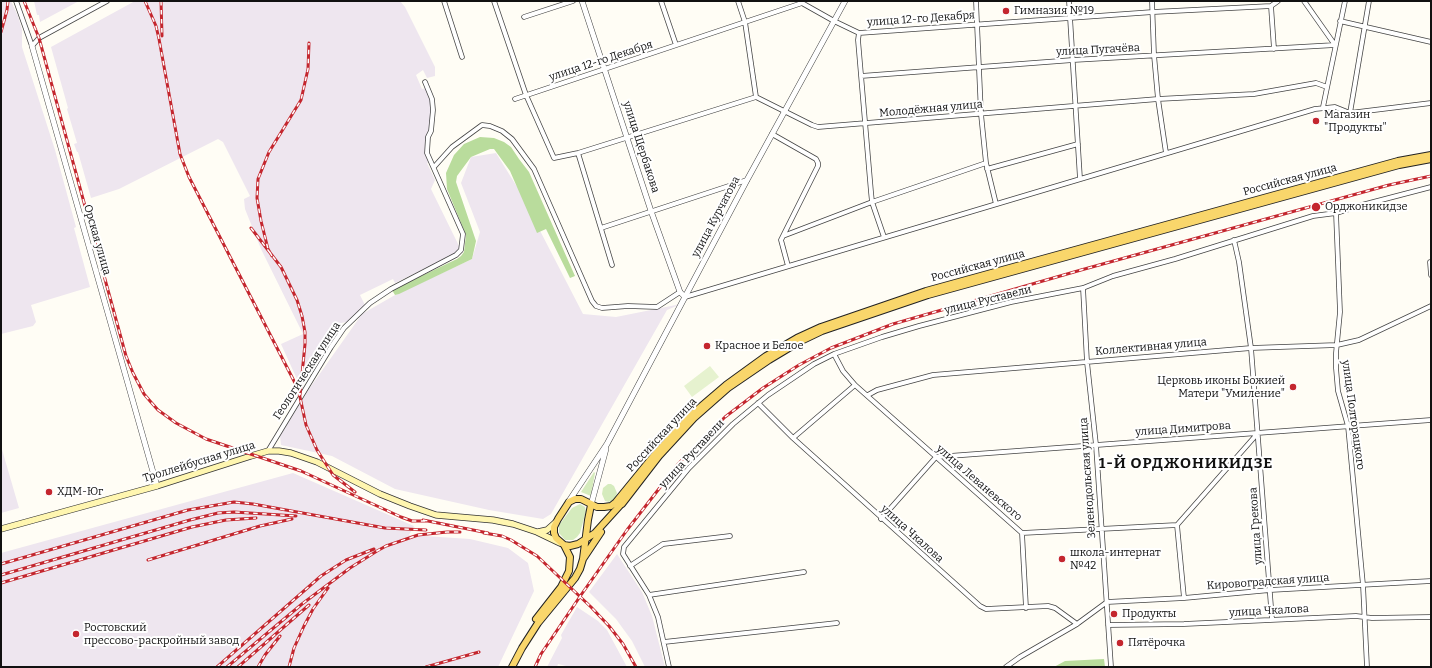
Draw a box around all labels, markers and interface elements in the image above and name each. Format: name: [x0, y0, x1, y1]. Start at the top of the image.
place label: Гимназия №19: [1014, 4, 1094, 18]
marker: Гимназия №19: [1001, 6, 1011, 16]
street label: улица 12-го Декабря: [867, 9, 975, 29]
street label: улица 12-го Декабря: [548, 38, 654, 84]
street label: улица Пугачёва: [1056, 41, 1140, 59]
street label: Молодёжная улица: [879, 98, 983, 120]
street label: улица Щербакова: [620, 100, 662, 194]
place label: Магазин "Продукты": [1324, 108, 1387, 134]
marker: Магазин "Продукты": [1311, 116, 1321, 126]
street label: Российская улица: [1242, 161, 1338, 199]
street label: улица Курчатова: [689, 174, 743, 260]
place label: Орджоникидзе: [1325, 200, 1408, 214]
marker: Орджоникидзе: [1310, 201, 1322, 213]
street label: Орская улица: [81, 203, 113, 277]
street label: Российская улица: [930, 247, 1026, 285]
street label: улица Руставели: [943, 283, 1033, 317]
street label: Геологическая улица: [271, 320, 343, 422]
street label: Коллективная улица: [1095, 336, 1207, 358]
place label: Красное и Белое: [715, 339, 803, 353]
marker: Красное и Белое: [702, 341, 712, 351]
street label: улица Полторацкого: [1339, 359, 1367, 471]
place label: Церковь иконы Божией Матери "Умиление": [1157, 374, 1285, 400]
marker: Церковь иконы Божией Матери "Умиление": [1288, 382, 1298, 392]
street label: Российская улица: [624, 395, 700, 475]
street label: улица Руставели: [657, 417, 727, 491]
street label: Зеленодольская улица: [1077, 417, 1099, 539]
street label: улица Димитрова: [1135, 419, 1231, 439]
street label: Троллейбусная улица: [141, 439, 257, 485]
street label: улица Леваневского: [933, 442, 1025, 524]
district label: 1-Й ОРДЖОНИКИДЗЕ: [1099, 455, 1273, 473]
place label: ХДМ-Юг: [57, 485, 103, 499]
marker: ХДМ-Юг: [44, 487, 54, 497]
street label: улица Грекова: [1247, 487, 1265, 565]
street label: улица Чкалова: [878, 502, 946, 566]
place label: школа-интернат №42: [1070, 546, 1161, 572]
marker: школа-интернат №42: [1057, 554, 1067, 564]
street label: Кировоградская улица: [1206, 571, 1330, 593]
street label: улица Чкалова: [1229, 602, 1309, 620]
place label: Продукты: [1122, 607, 1176, 621]
marker: Продукты: [1109, 609, 1119, 619]
place label: Ростовский прессово-раскройный завод: [84, 621, 239, 647]
marker: Ростовский прессово-раскройный завод: [71, 629, 81, 639]
place label: Пятёрочка: [1128, 636, 1185, 650]
marker: Пятёрочка: [1115, 638, 1125, 648]

